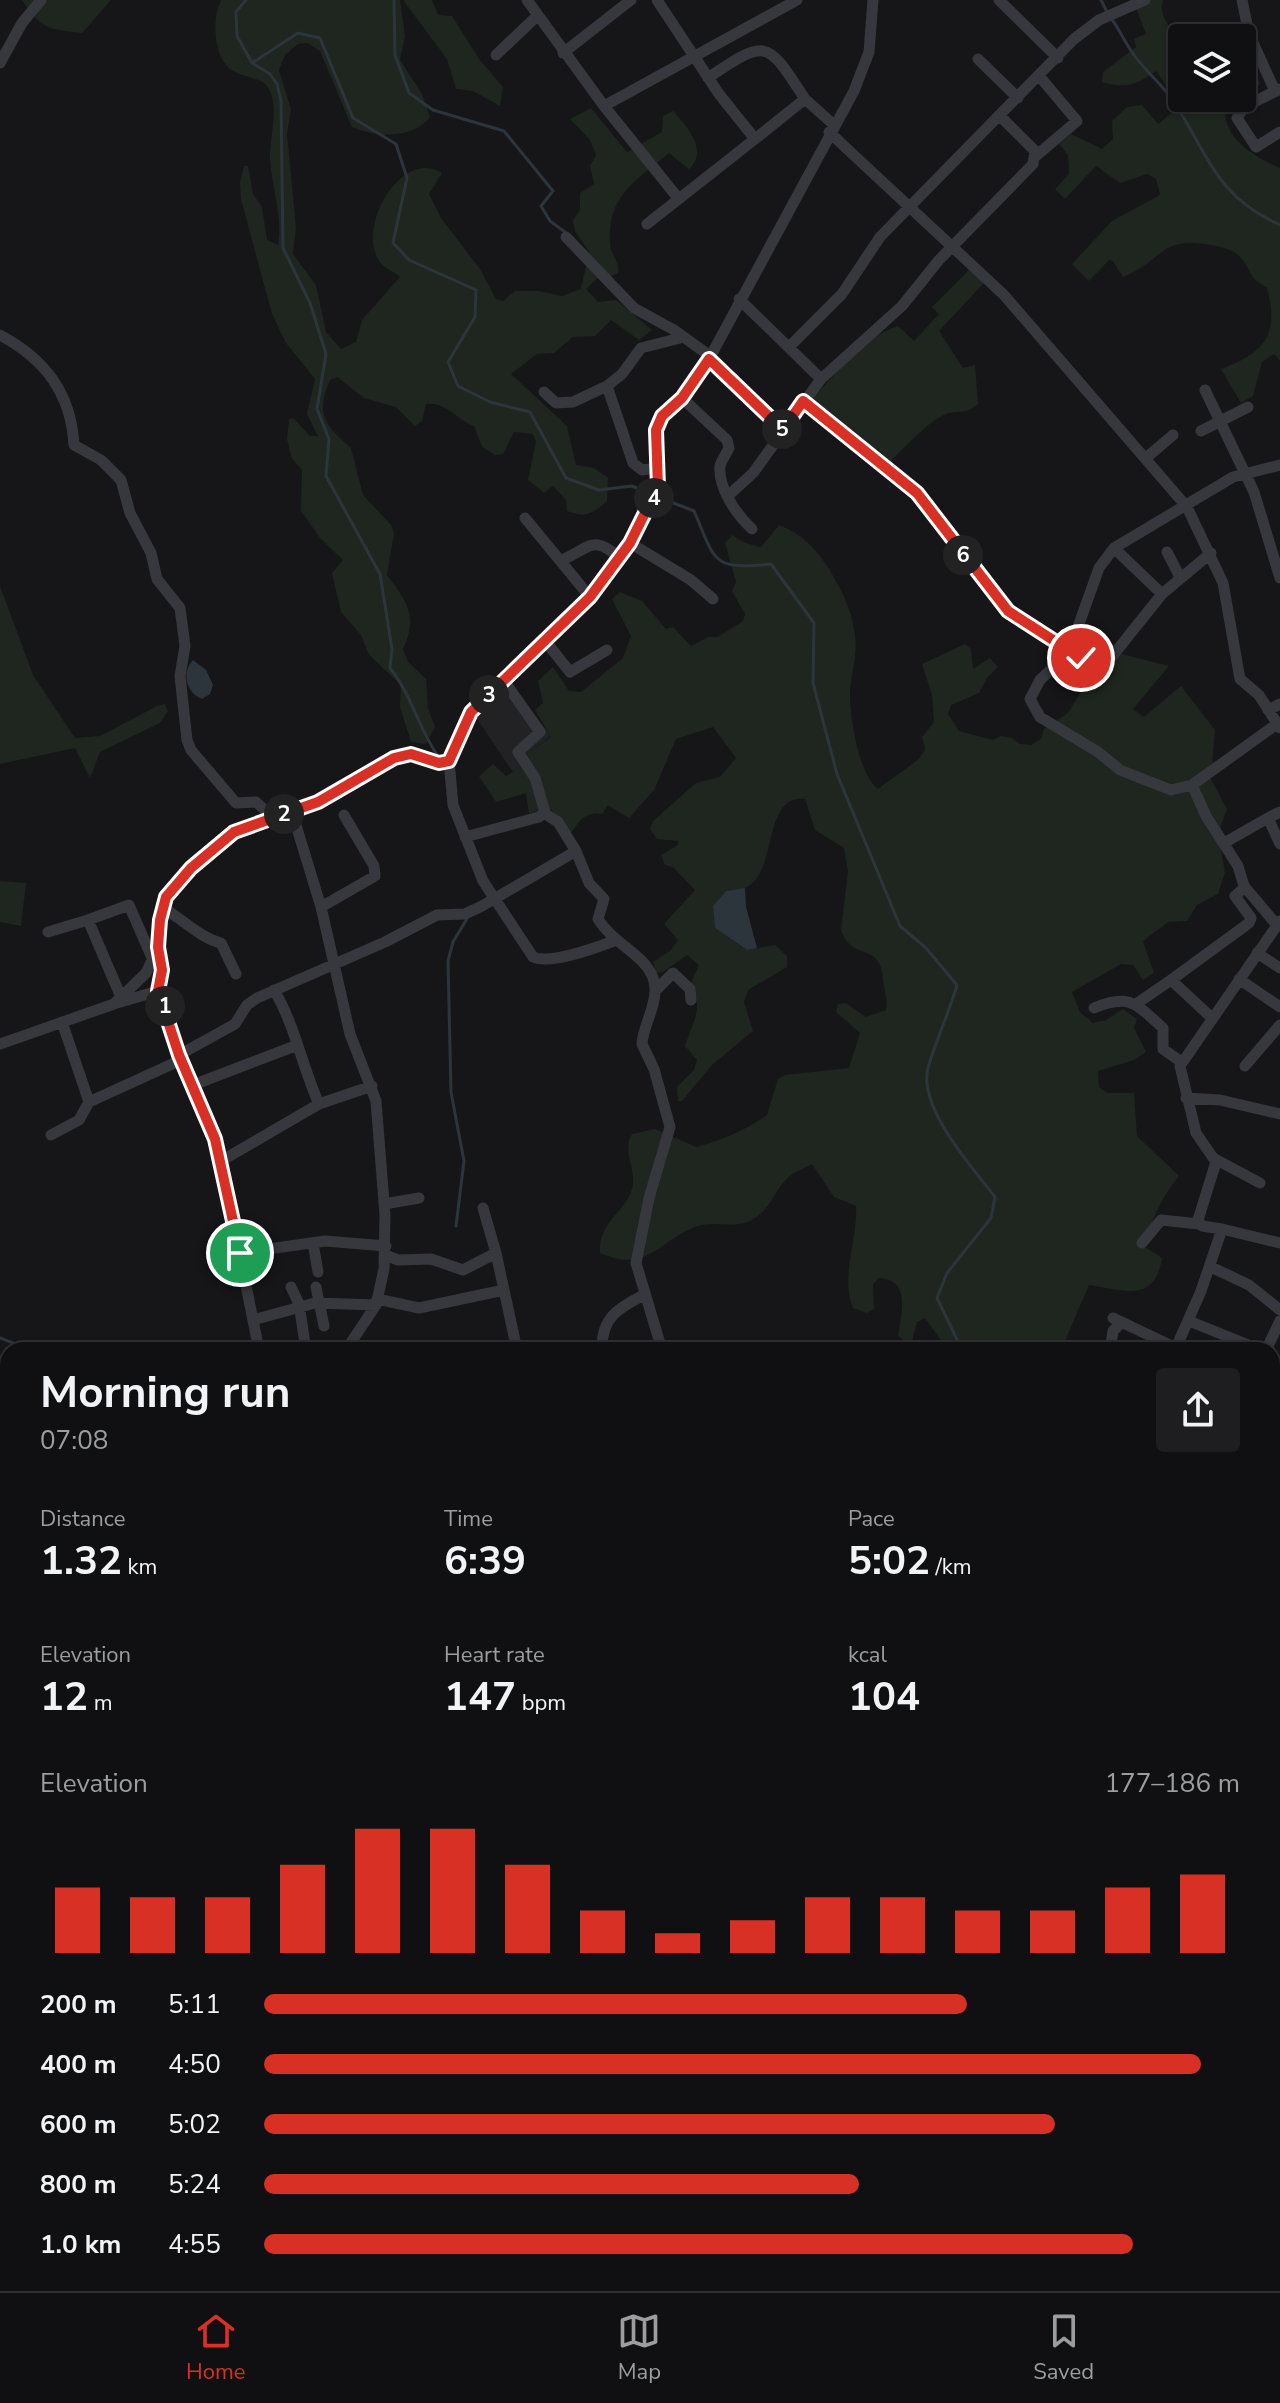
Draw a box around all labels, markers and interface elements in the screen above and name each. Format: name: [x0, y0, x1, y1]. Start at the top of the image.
map controls: [1168, 24, 1256, 112]
button: layers: [1168, 24, 1256, 112]
pin: 5: [762, 409, 802, 449]
text: 5: [775, 414, 789, 444]
pin: 4: [634, 478, 674, 518]
text: 4: [647, 483, 661, 513]
pin: 6: [943, 535, 983, 575]
text: 6: [956, 540, 970, 570]
pin: [1047, 624, 1115, 692]
icon: check: [1059, 636, 1103, 680]
pin: 3: [469, 675, 509, 715]
text: 3: [482, 680, 496, 710]
pin: 2: [264, 794, 304, 834]
text: 2: [277, 799, 291, 829]
pin: 1: [145, 986, 185, 1026]
text: 1: [158, 991, 172, 1021]
pin: [206, 1219, 274, 1287]
icon: arrive: [218, 1231, 262, 1275]
text: Morning run: [40, 1363, 290, 1423]
button: share: [1156, 1368, 1240, 1452]
text: 07:08: [40, 1423, 108, 1458]
text: Distance: [40, 1504, 125, 1534]
text: Time: [444, 1504, 493, 1534]
text: Pace: [848, 1504, 895, 1534]
text: 1.32: [40, 1534, 122, 1588]
text: 6:39: [444, 1534, 526, 1588]
text: 5:02: [848, 1534, 930, 1588]
text: km: [122, 1552, 157, 1582]
text: /km: [930, 1552, 972, 1582]
text: Elevation: [40, 1640, 131, 1670]
text: Heart rate: [444, 1640, 545, 1670]
text: kcal: [848, 1640, 887, 1670]
text: 12: [40, 1670, 88, 1724]
text: 147: [444, 1670, 516, 1724]
text: 104: [848, 1670, 920, 1724]
text: m: [88, 1688, 113, 1718]
text: bpm: [516, 1688, 566, 1718]
text: Elevation: [40, 1766, 148, 1801]
text: 177–186 m: [1104, 1766, 1240, 1801]
text: 200 m: [40, 1987, 117, 2022]
text: 5:11: [168, 1987, 221, 2022]
text: 400 m: [40, 2047, 117, 2082]
text: 4:50: [168, 2047, 221, 2082]
text: 600 m: [40, 2107, 117, 2142]
text: 5:02: [168, 2107, 221, 2142]
text: 800 m: [40, 2167, 117, 2202]
text: 5:24: [168, 2167, 221, 2202]
text: 1.0 km: [40, 2227, 121, 2262]
text: 4:55: [168, 2227, 221, 2262]
tab: Home: [186, 2309, 245, 2387]
tab: Map: [617, 2309, 661, 2387]
tab: Saved: [1033, 2309, 1094, 2387]

